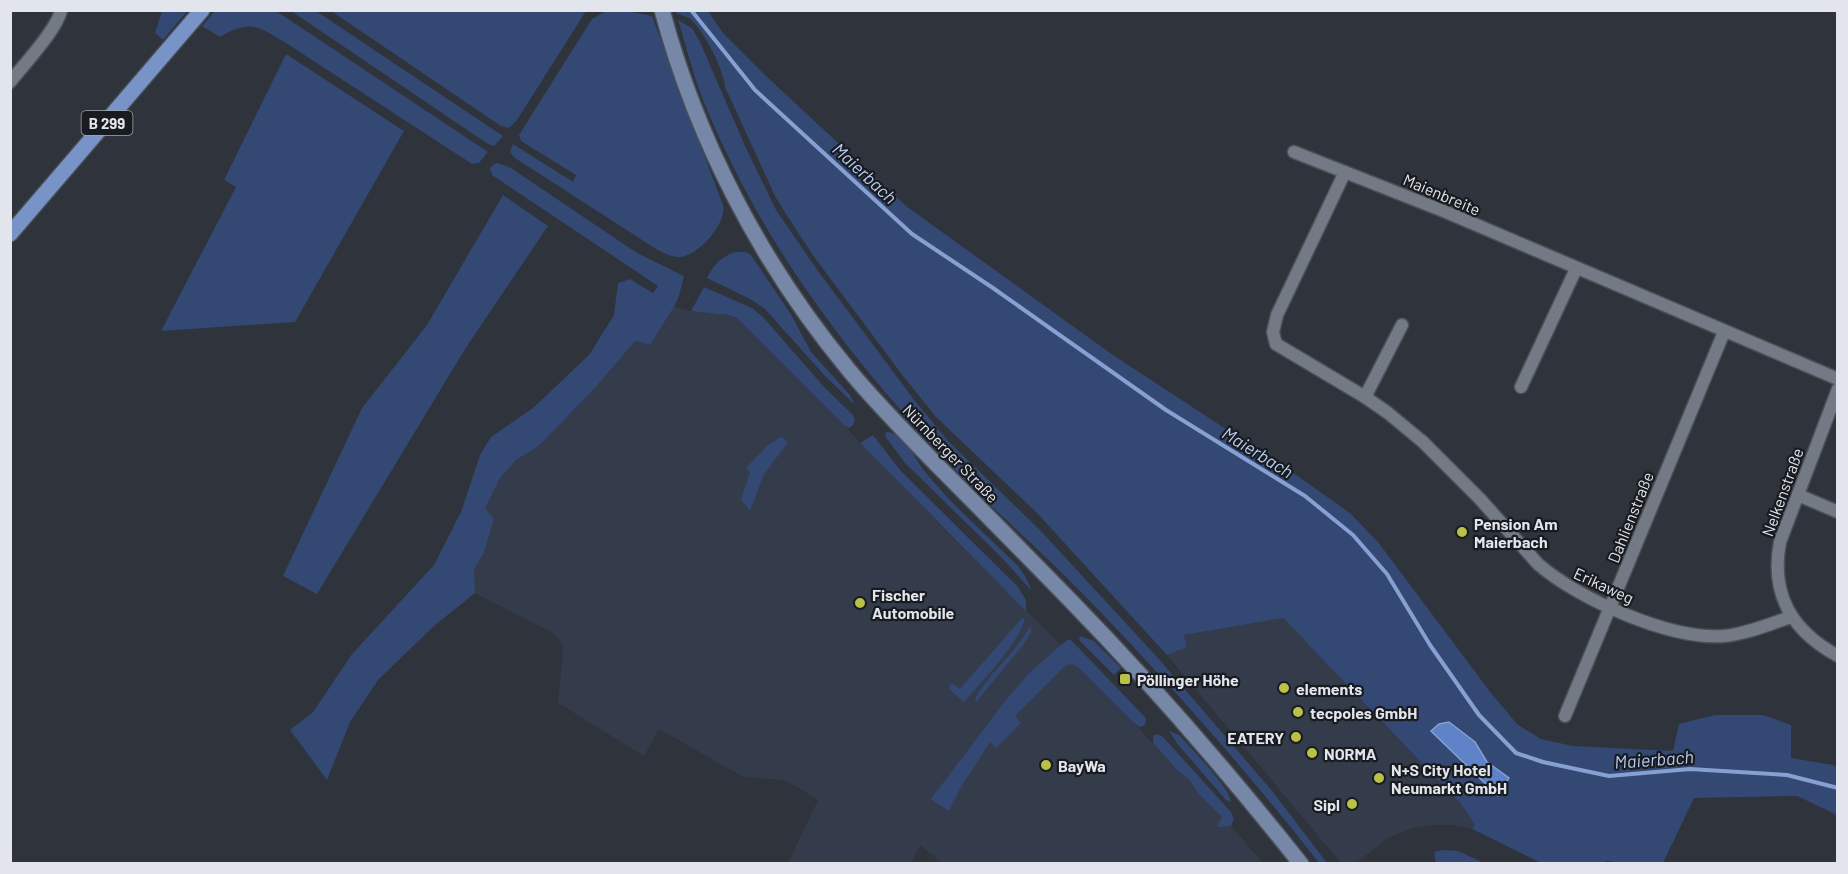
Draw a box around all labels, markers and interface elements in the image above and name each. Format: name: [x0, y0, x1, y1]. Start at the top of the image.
road number: B 299: [82, 111, 132, 135]
water label: Maierbach: [828, 138, 902, 208]
street label: Maienbreite: [1401, 169, 1483, 219]
street label: Nürnberger Straße: [899, 400, 1003, 506]
water label: Maierbach: [1218, 422, 1298, 482]
street label: Nelkenstraße: [1757, 445, 1807, 539]
street label: Dahlienstraße: [1603, 469, 1657, 565]
place label: Pension Am Maierbach: [1474, 514, 1558, 551]
marker: Pension Am Maierbach: [1455, 525, 1469, 539]
street label: Erikaweg: [1571, 563, 1637, 607]
place label: Fischer Automobile: [872, 585, 955, 622]
marker: Fischer Automobile: [853, 596, 867, 610]
place label: Pöllinger Höhe: [1137, 670, 1239, 689]
marker: Pöllinger Höhe: [1118, 672, 1132, 686]
place label: elements: [1296, 679, 1362, 698]
marker: elements: [1277, 681, 1291, 695]
place label: tecpoles GmbH: [1310, 703, 1417, 722]
marker: tecpoles GmbH: [1291, 705, 1305, 719]
place label: EATERY: [1227, 728, 1284, 747]
marker: EATERY: [1289, 730, 1303, 744]
place label: NORMA: [1324, 744, 1377, 763]
water label: Maierbach: [1613, 745, 1695, 773]
marker: NORMA: [1305, 746, 1319, 760]
place label: BayWa: [1058, 756, 1106, 775]
marker: BayWa: [1039, 758, 1053, 772]
place label: N+S City Hotel Neumarkt GmbH: [1391, 760, 1507, 797]
marker: N+S City Hotel Neumarkt GmbH: [1372, 771, 1386, 785]
place label: Sipl: [1313, 795, 1340, 814]
marker: Sipl: [1345, 797, 1359, 811]

